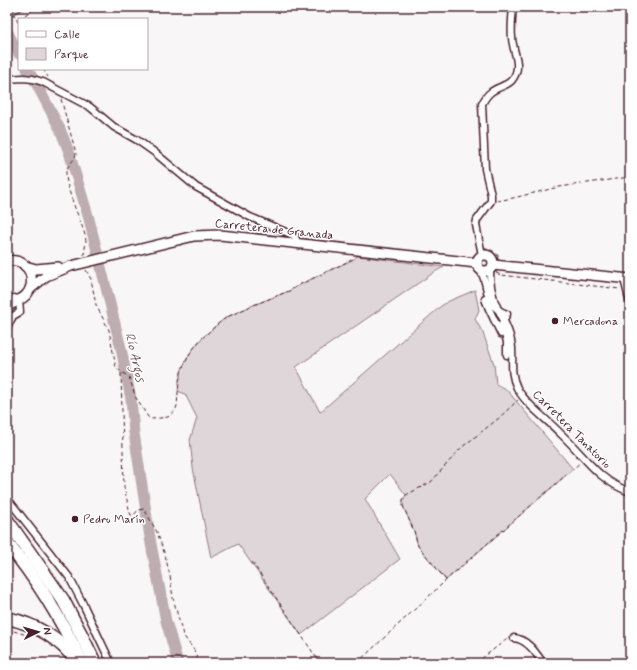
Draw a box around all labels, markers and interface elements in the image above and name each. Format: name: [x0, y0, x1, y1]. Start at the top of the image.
legend: [18, 18, 148, 70]
text: Calle: [54, 27, 80, 43]
text: Parque: [54, 47, 89, 63]
street label: Carretera de Granada: [214, 216, 334, 244]
place label: Mercadona: [563, 314, 618, 330]
marker: Mercadona: [550, 316, 560, 326]
water label: Río Argos: [119, 331, 149, 386]
street label: Carretera Tanatorio: [528, 387, 614, 473]
place label: Pedro Marín: [83, 512, 145, 528]
marker: Pedro Marín: [70, 514, 80, 524]
north arrow: [18, 612, 58, 652]
text: N: [40, 627, 54, 635]

